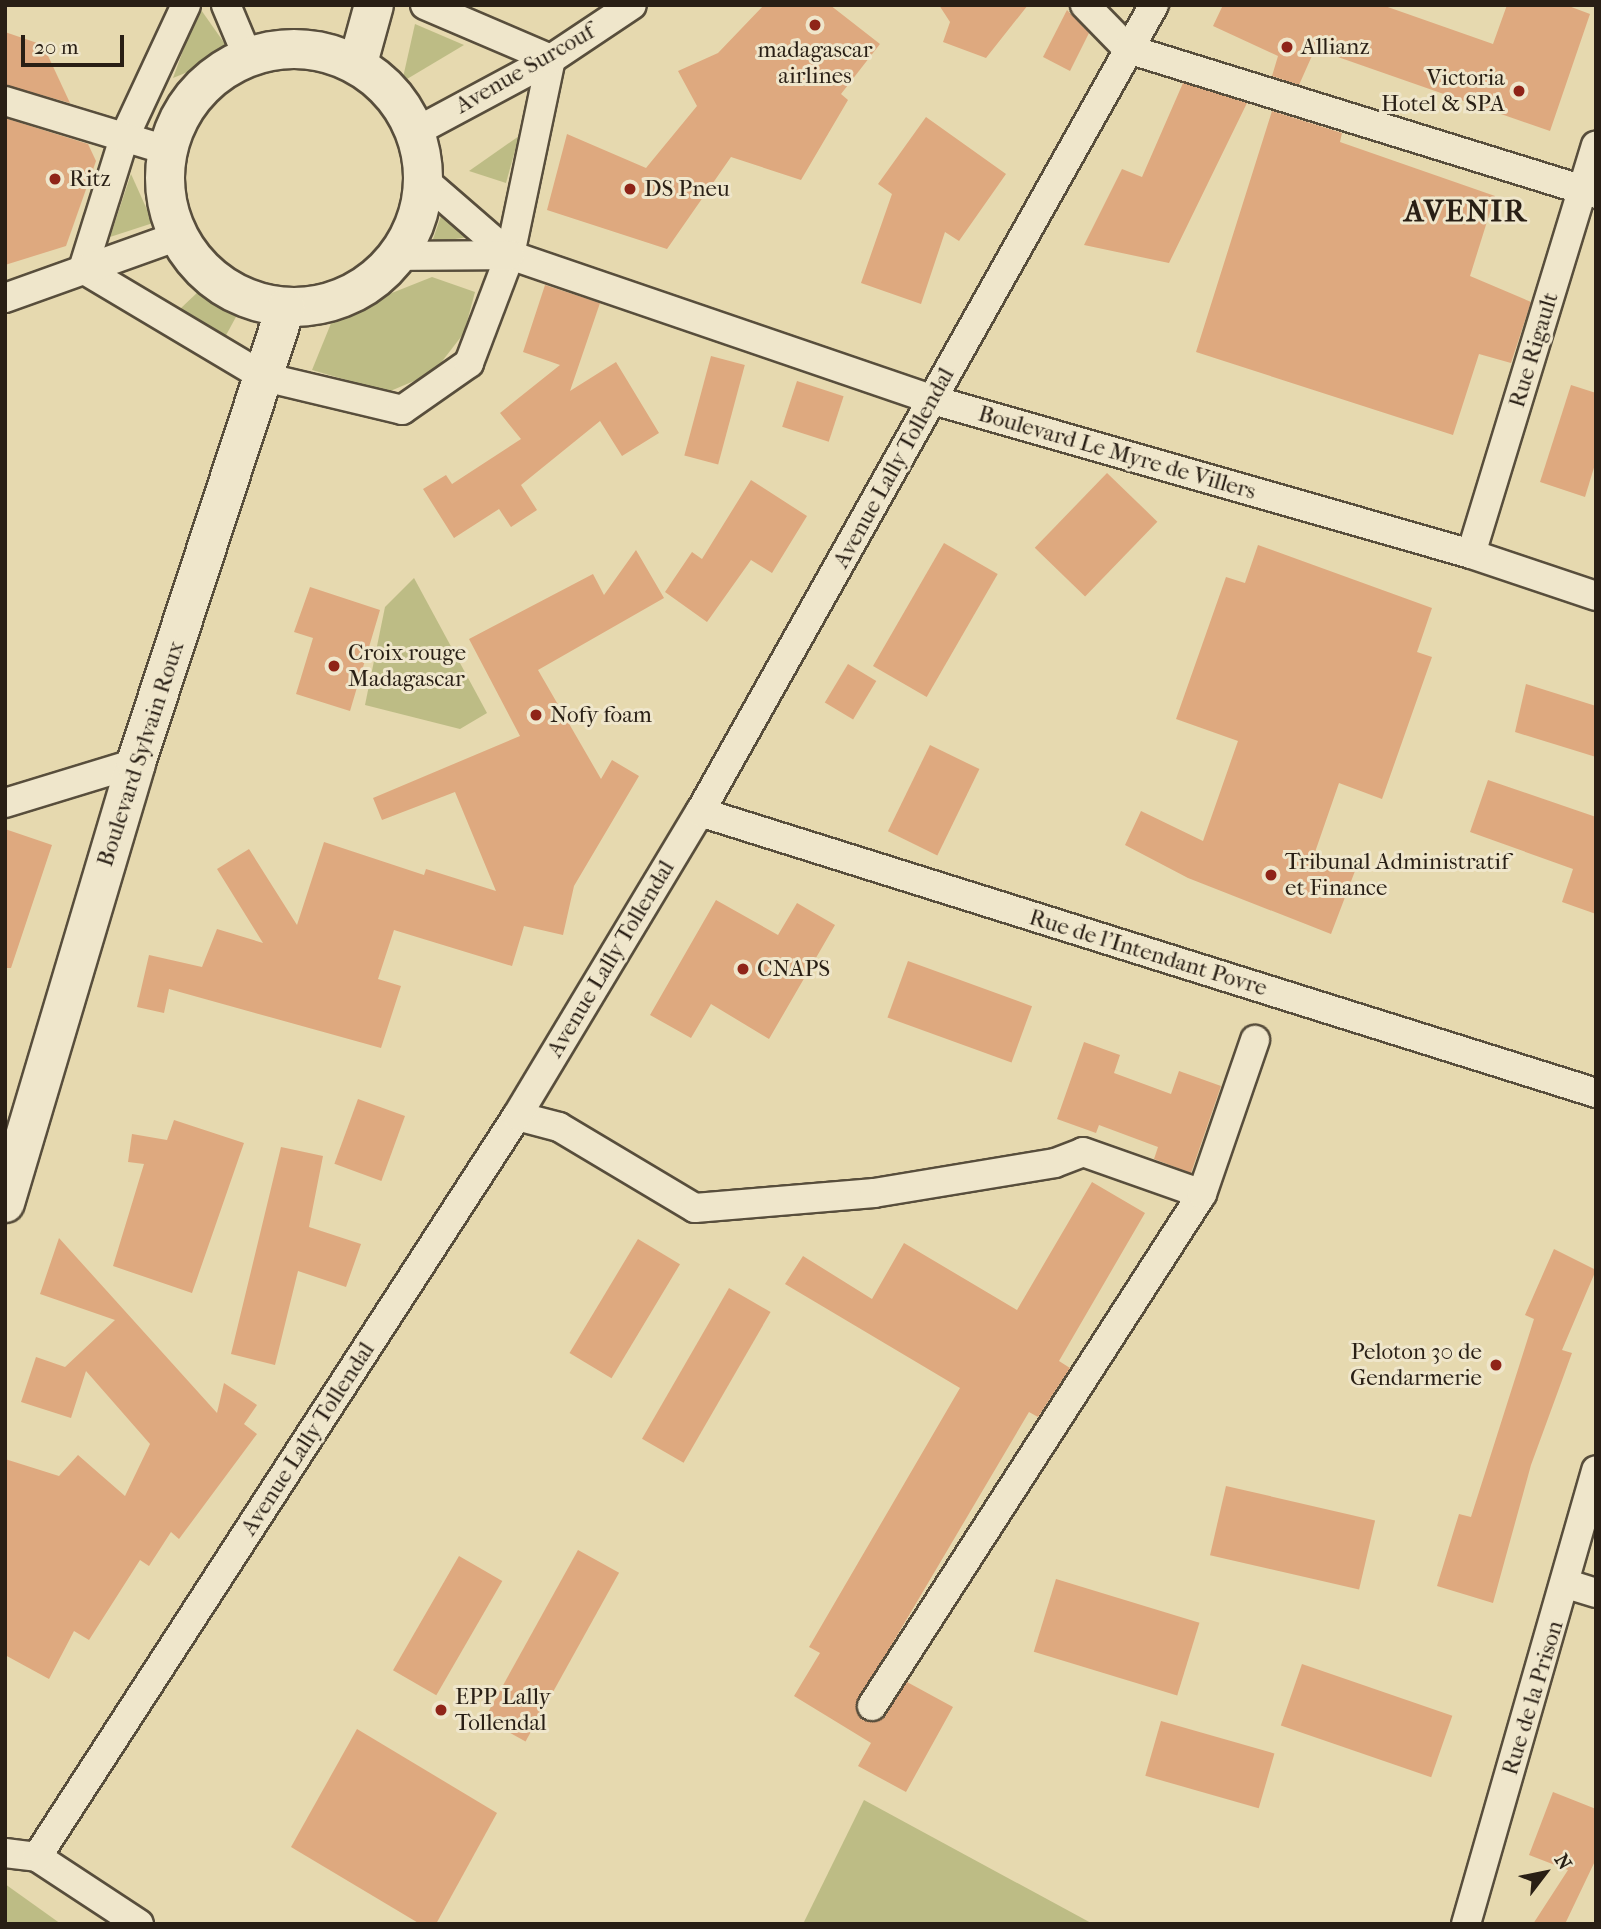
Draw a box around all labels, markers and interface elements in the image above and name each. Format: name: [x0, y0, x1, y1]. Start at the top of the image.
marker: madagascar airlines: [807, 17, 823, 33]
street label: Avenue Surcouf: [451, 18, 599, 120]
scale bar: [24, 21, 128, 65]
place label: Allianz: [1301, 33, 1370, 61]
text: 20 m: [34, 35, 78, 59]
place label: madagascar airlines: [758, 36, 872, 90]
marker: Allianz: [1279, 39, 1295, 55]
place label: Victoria Hotel & SPA: [1381, 64, 1505, 118]
marker: Victoria Hotel & SPA: [1511, 83, 1527, 99]
place label: Ritz: [69, 165, 111, 193]
marker: Ritz: [47, 171, 63, 187]
place label: DS Pneu: [644, 175, 730, 203]
marker: DS Pneu: [622, 181, 638, 197]
district label: AVENIR: [1405, 194, 1527, 230]
street label: Rue Rigault: [1503, 289, 1565, 411]
street label: Avenue Lally Tollendal: [827, 363, 961, 573]
street label: Boulevard Le Myre de Villers: [975, 400, 1259, 506]
street label: Boulevard Sylvain Roux: [92, 638, 190, 870]
place label: Croix rouge Madagascar: [348, 639, 466, 693]
marker: Croix rouge Madagascar: [326, 658, 342, 674]
place label: Nofy foam: [550, 701, 652, 729]
marker: Nofy foam: [528, 707, 544, 723]
place label: Tribunal Administratif et Finance: [1285, 848, 1509, 902]
street label: Avenue Lally Tollendal: [541, 856, 681, 1062]
marker: Tribunal Administratif et Finance: [1263, 867, 1279, 883]
street label: Rue de l'Intendant Povre: [1026, 904, 1270, 1002]
place label: CNAPS: [757, 955, 830, 983]
marker: CNAPS: [735, 961, 751, 977]
street label: Avenue Lally Tollendal: [235, 1337, 381, 1541]
place label: Peloton 30 de Gendarmerie: [1350, 1338, 1482, 1392]
marker: Peloton 30 de Gendarmerie: [1488, 1357, 1504, 1373]
street label: Rue de la Prison: [1496, 1617, 1570, 1779]
place label: EPP Lally Tollendal: [455, 1683, 551, 1737]
marker: EPP Lally Tollendal: [433, 1702, 449, 1718]
north arrow: [1510, 1838, 1580, 1908]
text: N: [1550, 1850, 1576, 1874]

